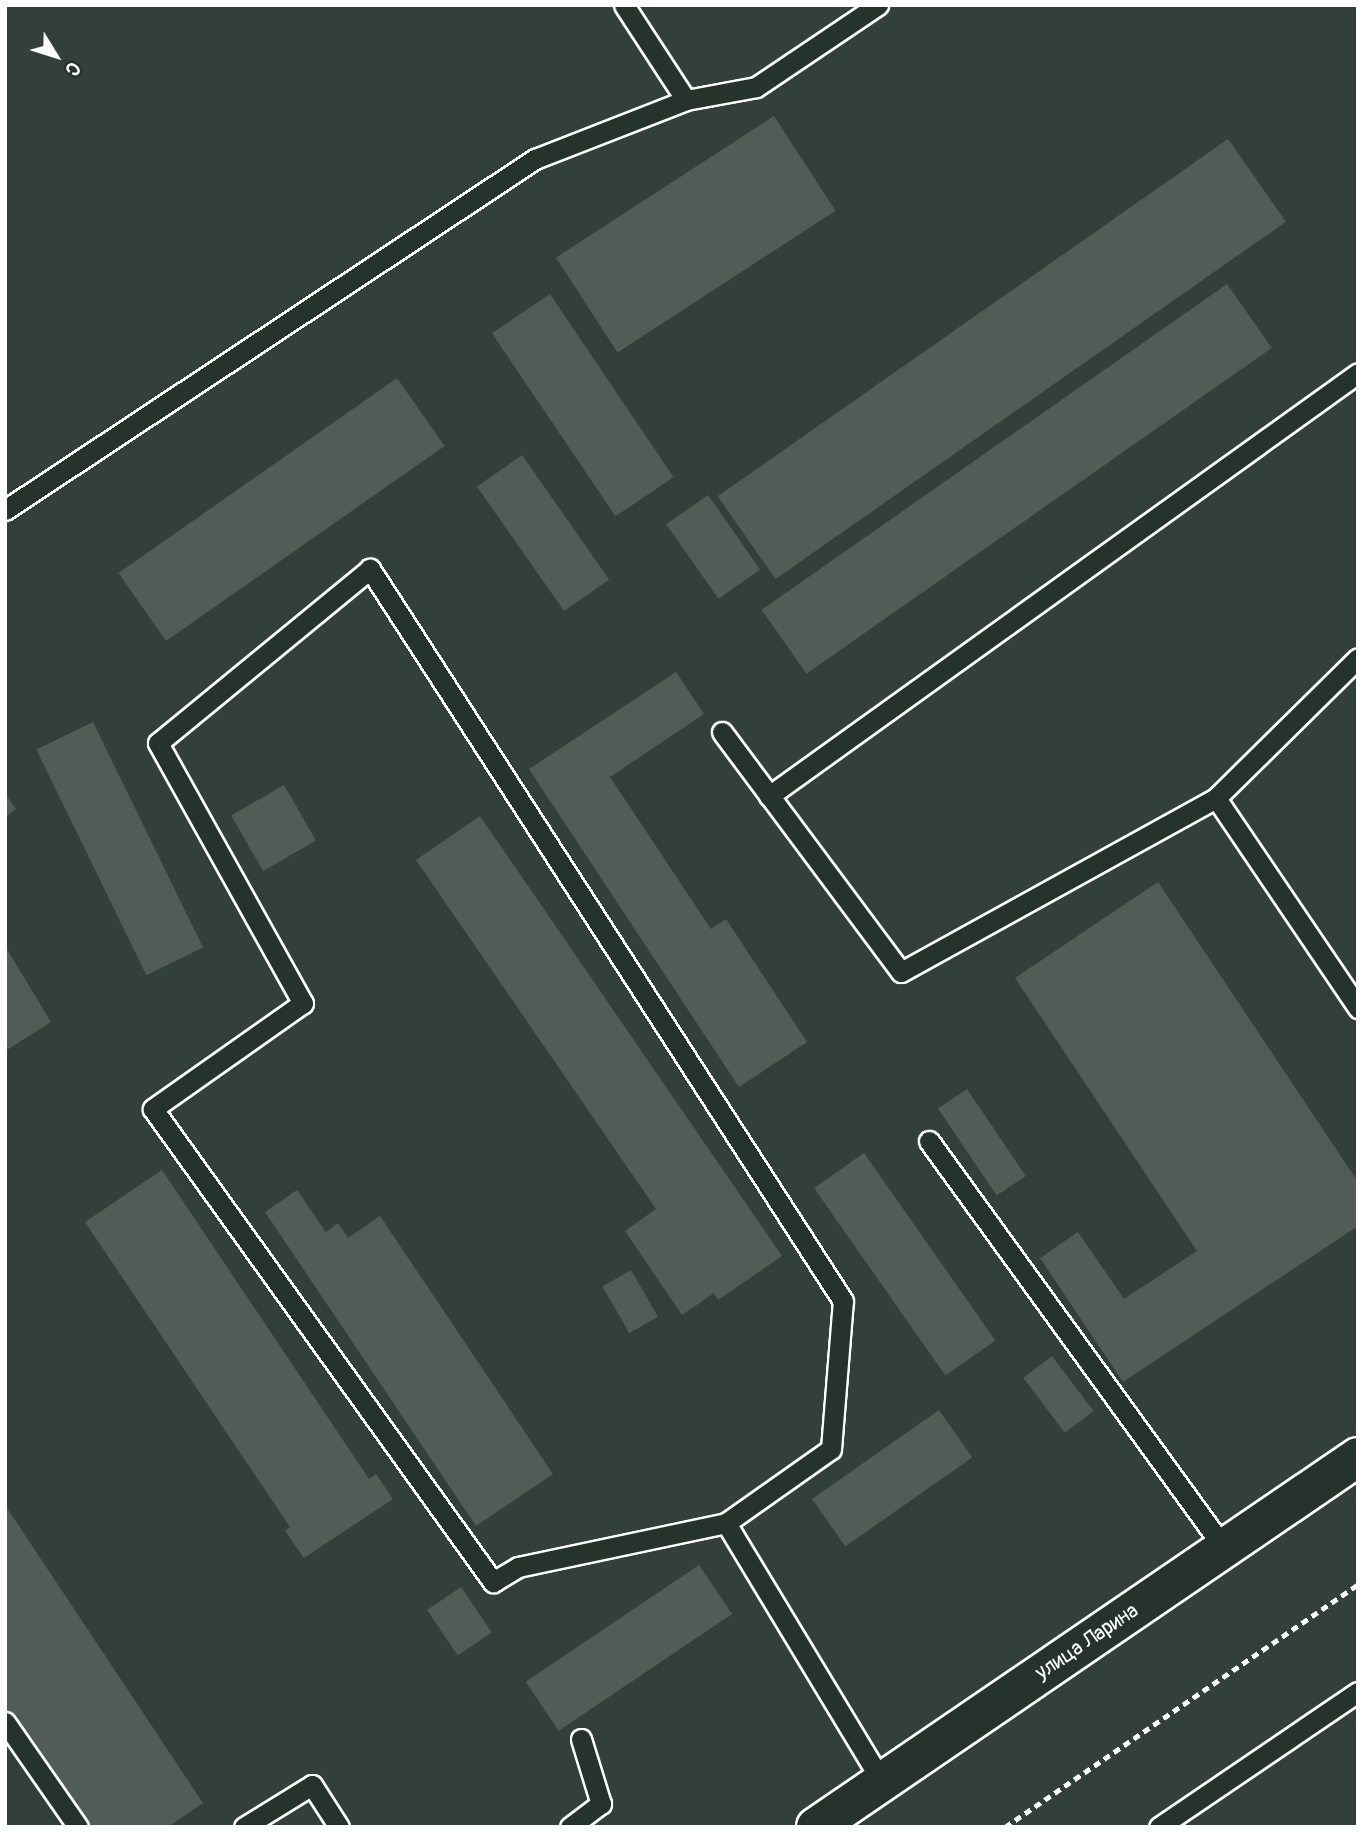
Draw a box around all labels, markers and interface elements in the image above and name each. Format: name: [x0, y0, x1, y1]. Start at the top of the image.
north arrow: [21, 21, 91, 91]
text: С: [59, 57, 86, 81]
street label: улица Ларина: [1031, 1598, 1143, 1686]

